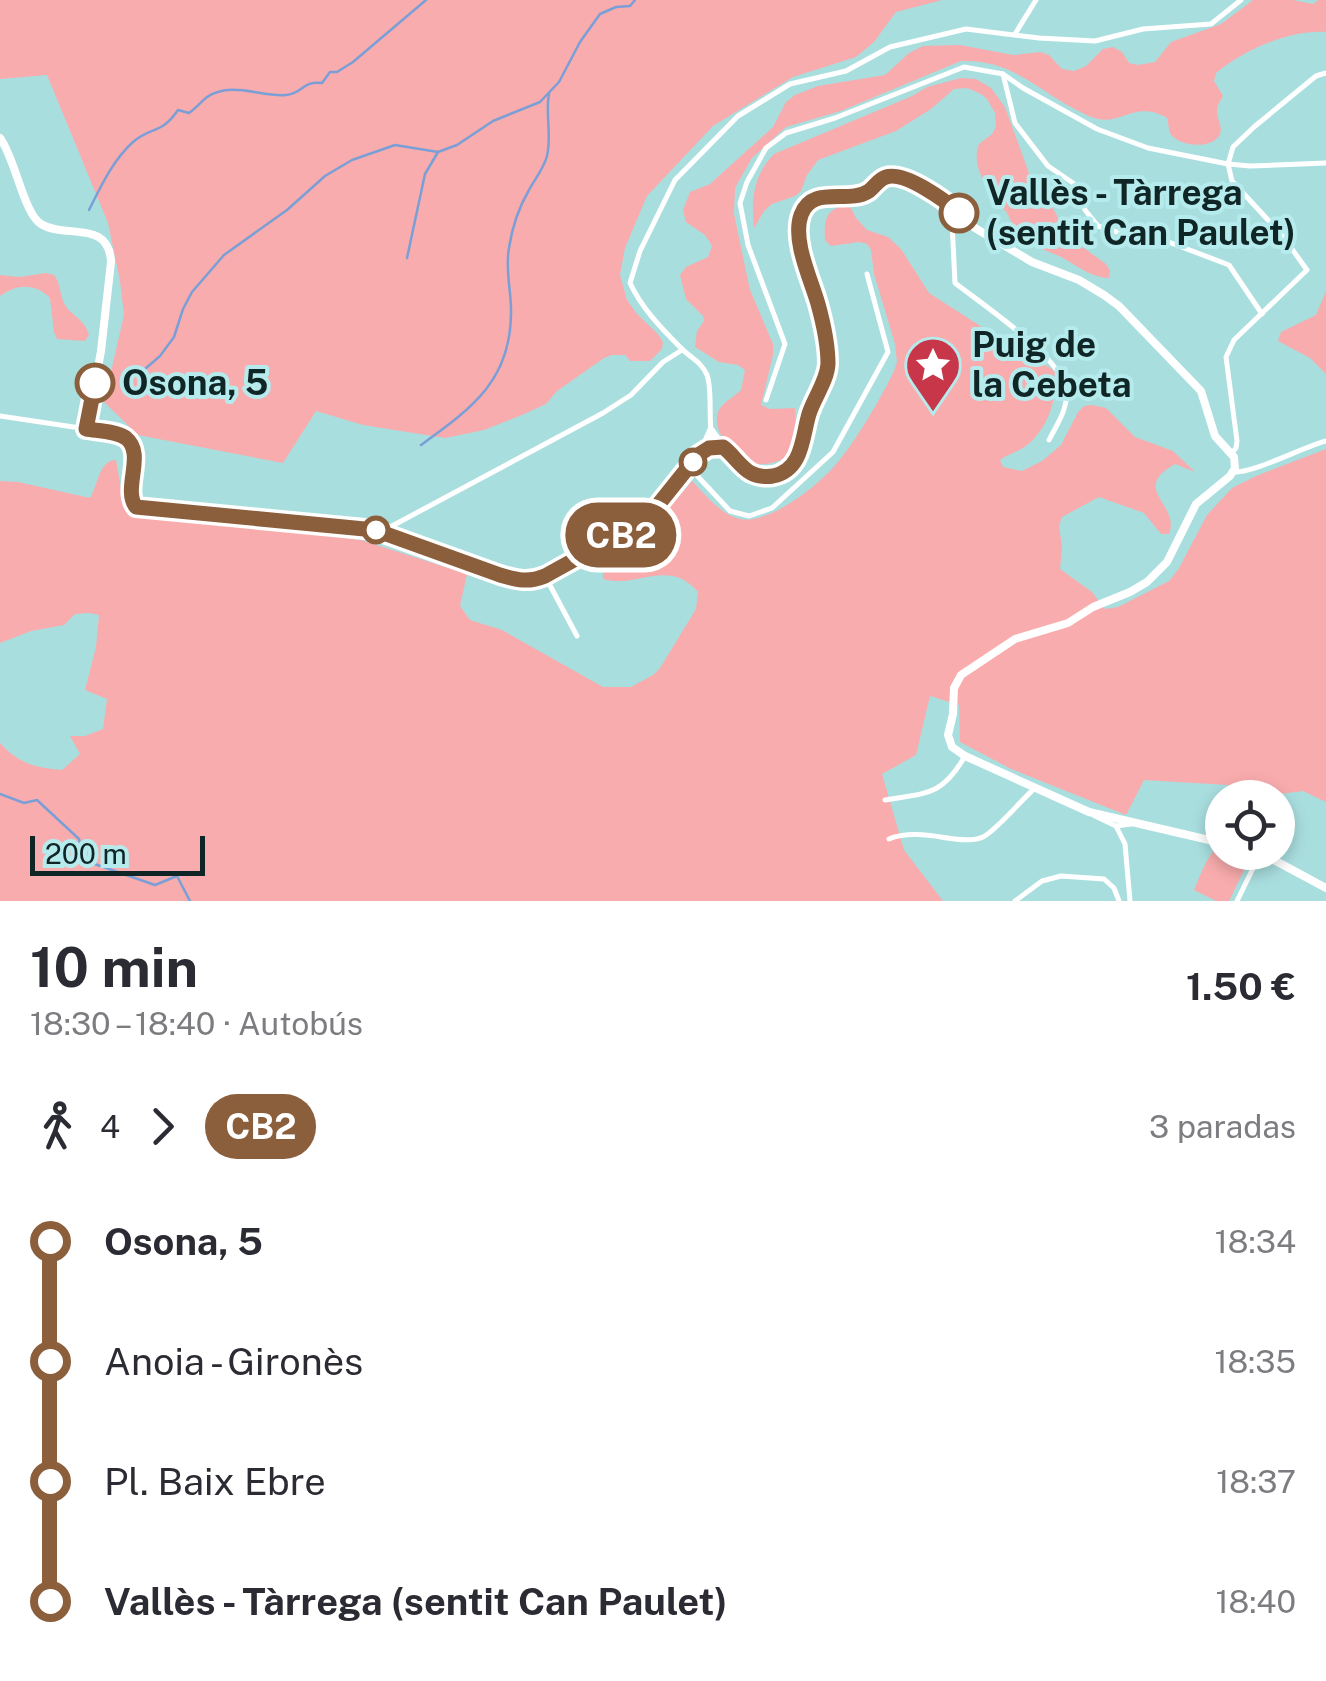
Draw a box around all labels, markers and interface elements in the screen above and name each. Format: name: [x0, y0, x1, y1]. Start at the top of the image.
place label: Vallès - Tàrrega (sentit Can Paulet): [986, 172, 1296, 253]
marker: Vallès - Tàrrega (sentit Can Paulet): [940, 194, 978, 232]
place label: Puig de la Cebeta: [972, 324, 1132, 405]
place icon: Puig de la Cebeta: [903, 335, 963, 414]
place label: Osona, 5: [122, 362, 268, 403]
marker: Osona, 5: [76, 364, 114, 402]
unlabelled marker: [680, 449, 706, 475]
line badge: CB2: [564, 502, 678, 568]
text: CB2: [585, 515, 657, 556]
unlabelled marker: [363, 517, 389, 543]
map controls: [1205, 780, 1295, 870]
button: locate: [1205, 780, 1295, 870]
scale bar: [30, 831, 205, 876]
text: 200 m: [45, 837, 127, 870]
text: 10 min: [30, 935, 198, 999]
text: 1.50 €: [1186, 964, 1296, 1009]
text: 18:30 – 18:40 · Autobús: [30, 1005, 363, 1042]
icon: walk: [30, 1099, 85, 1154]
icon: forward: [135, 1099, 190, 1154]
text: CB2: [225, 1106, 296, 1147]
text: 4: [100, 1108, 120, 1145]
text: 3 paradas: [1149, 1108, 1296, 1145]
text: Osona, 5: [104, 1219, 263, 1264]
text: 18:34: [1215, 1223, 1296, 1260]
text: Anoia - Gironès: [104, 1339, 363, 1384]
text: 18:35: [1214, 1343, 1296, 1380]
text: Pl. Baix Ebre: [104, 1459, 326, 1504]
text: 18:37: [1216, 1463, 1296, 1500]
text: Vallès - Tàrrega (sentit Can Paulet): [104, 1579, 727, 1624]
text: 18:40: [1216, 1583, 1296, 1620]

